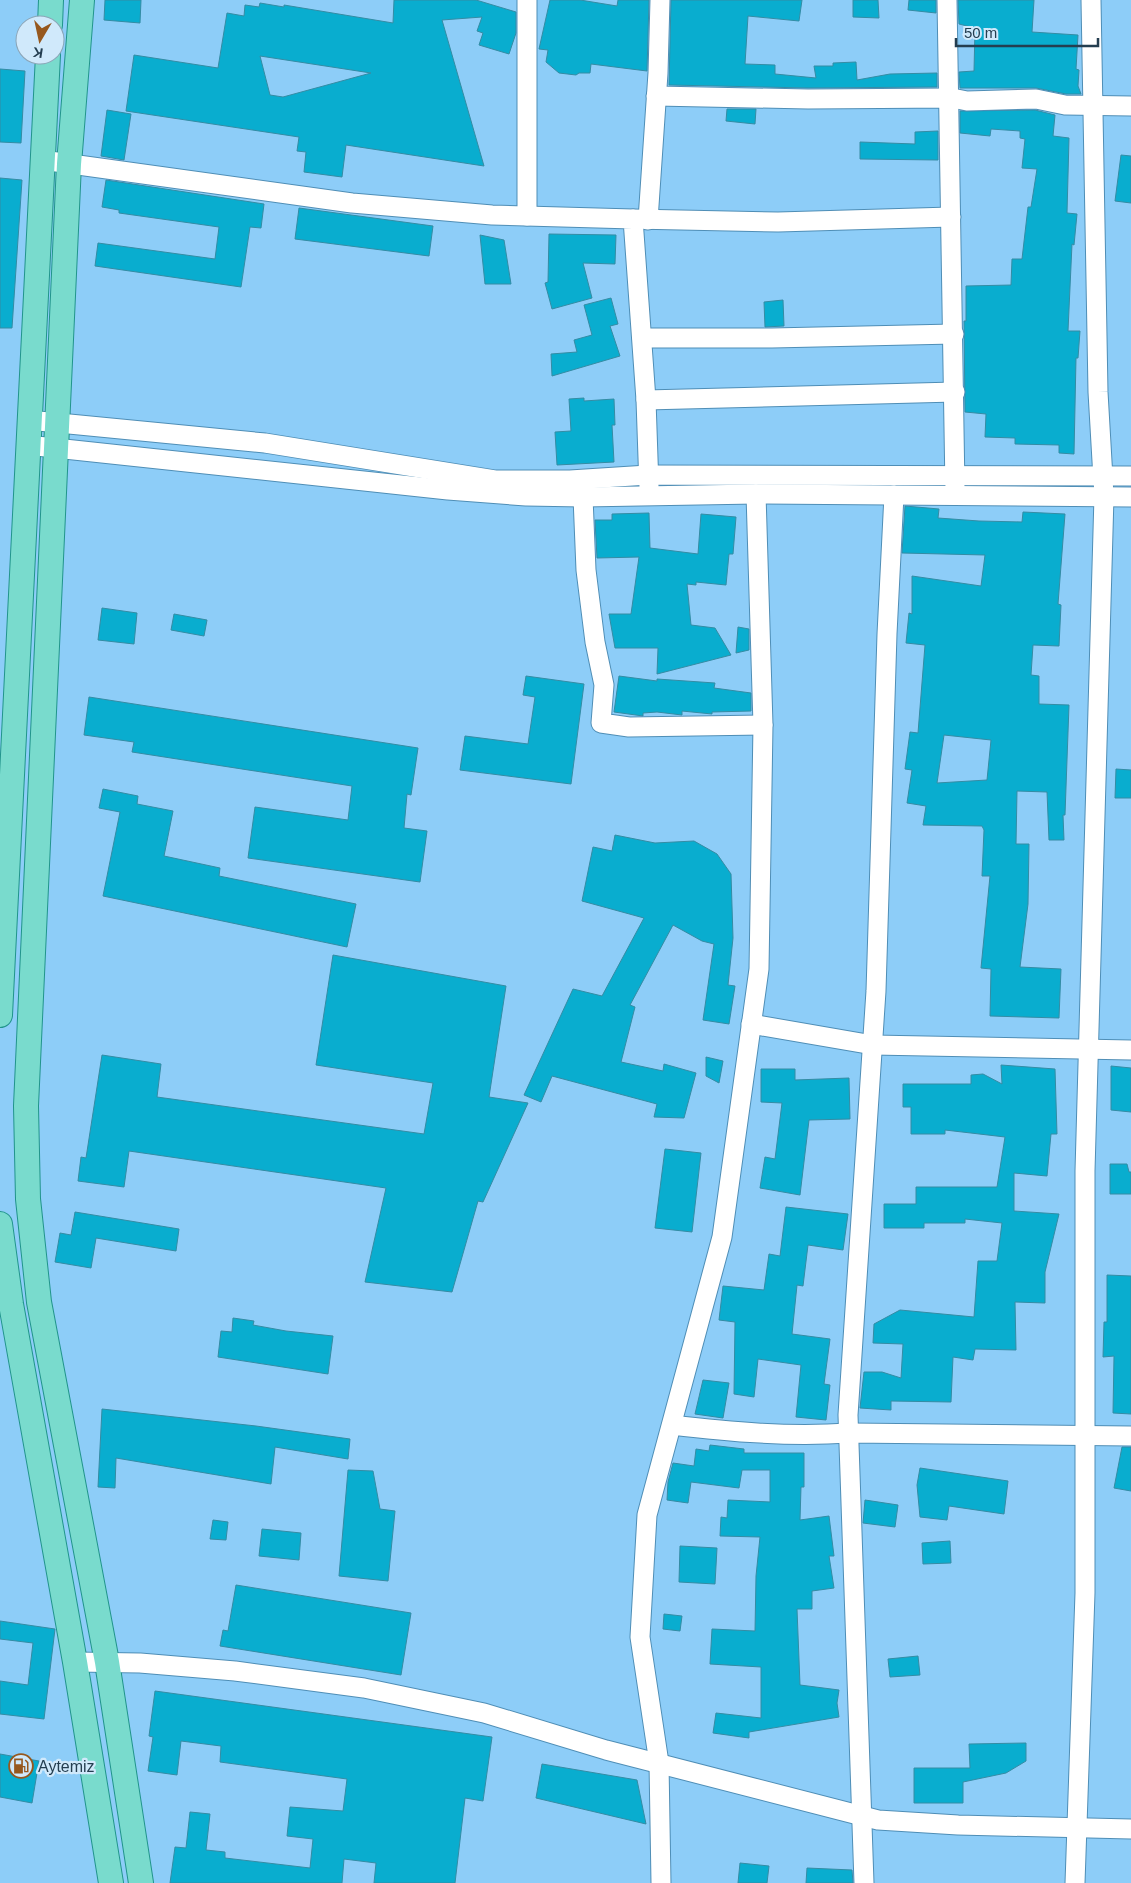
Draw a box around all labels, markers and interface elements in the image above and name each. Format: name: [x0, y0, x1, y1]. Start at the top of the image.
north arrow: [15, 15, 65, 65]
scale bar: [956, 15, 1098, 47]
text: 50 m: [964, 24, 997, 41]
text: K: [32, 44, 44, 62]
fuel station icon: Aytemiz: [8, 1753, 34, 1779]
place label: Aytemiz: [38, 1758, 95, 1775]

